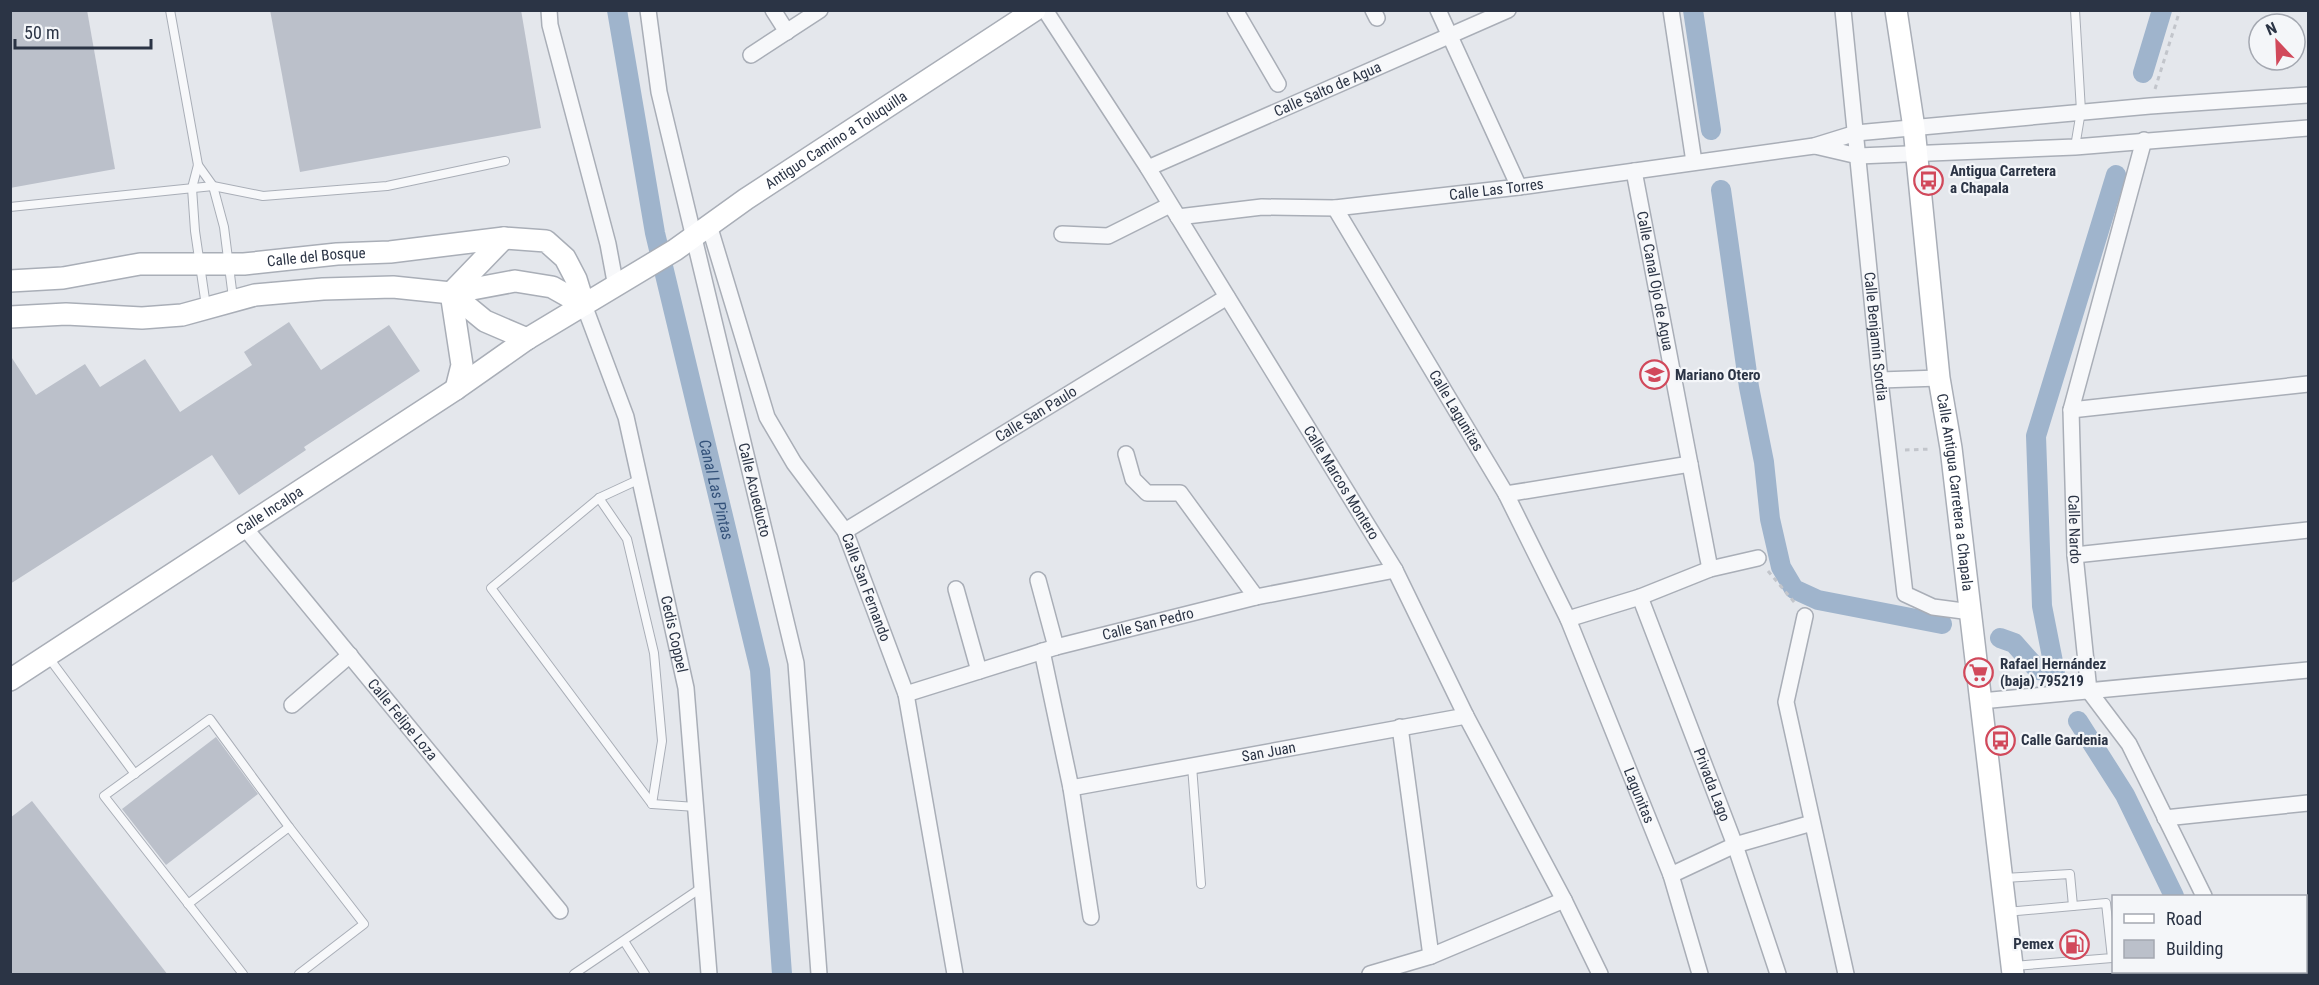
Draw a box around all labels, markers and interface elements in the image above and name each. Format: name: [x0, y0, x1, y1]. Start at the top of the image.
scale bar: [15, 12, 152, 50]
north arrow: [2247, 12, 2307, 72]
text: N: [2263, 18, 2280, 39]
text: 50 m: [24, 22, 59, 43]
street label: Calle Salto de Agua: [1271, 58, 1384, 121]
street label: Antiguo Camino a Toluquilla: [761, 87, 910, 193]
place label: Antigua Carretera a Chapala: [1950, 162, 2056, 197]
bus stop icon: Antigua Carretera a Chapala: [1913, 164, 1945, 196]
street label: Calle Las Torres: [1448, 175, 1545, 204]
street label: Calle Canal Ojo de Agua: [1633, 210, 1677, 352]
street label: Calle del Bosque: [266, 244, 366, 270]
street label: Calle Benjamín Sordia: [1860, 271, 1891, 402]
school or university icon: Mariano Otero: [1638, 359, 1670, 391]
place label: Mariano Otero: [1675, 366, 1761, 384]
street label: Calle Lagunitas: [1425, 367, 1487, 454]
street label: Calle San Paulo: [992, 382, 1080, 446]
street label: Calle Antigua Carretera a Chapala: [1933, 392, 1977, 592]
street label: Calle Marcos Montero: [1300, 422, 1383, 543]
water label: Canal Las Pintas: [695, 437, 737, 542]
street label: Calle Acueducto: [734, 441, 774, 539]
street label: Calle Incalpa: [233, 482, 306, 539]
street label: Calle Nardo: [2064, 495, 2085, 565]
street label: Calle San Fernando: [838, 531, 894, 644]
street label: Cedis Coppel: [657, 594, 691, 674]
street label: Calle San Pedro: [1100, 604, 1195, 644]
place label: Rafael Hernández (baja) 795219: [2000, 655, 2107, 690]
supermarket icon: Rafael Hernández (baja) 795219: [1963, 657, 1995, 689]
street label: Calle Felipe Loza: [364, 675, 441, 764]
bus stop icon: Calle Gardenia: [1984, 724, 2016, 756]
place label: Calle Gardenia: [2021, 731, 2108, 749]
street label: San Juan: [1240, 738, 1297, 766]
street label: Privada Lago: [1690, 745, 1734, 824]
street label: Lagunitas: [1620, 765, 1658, 826]
legend: [2112, 895, 2307, 973]
text: Road: [2166, 908, 2202, 929]
fuel station icon: Pemex: [2059, 928, 2091, 960]
place label: Pemex: [2013, 935, 2054, 953]
text: Building: [2166, 938, 2223, 959]

